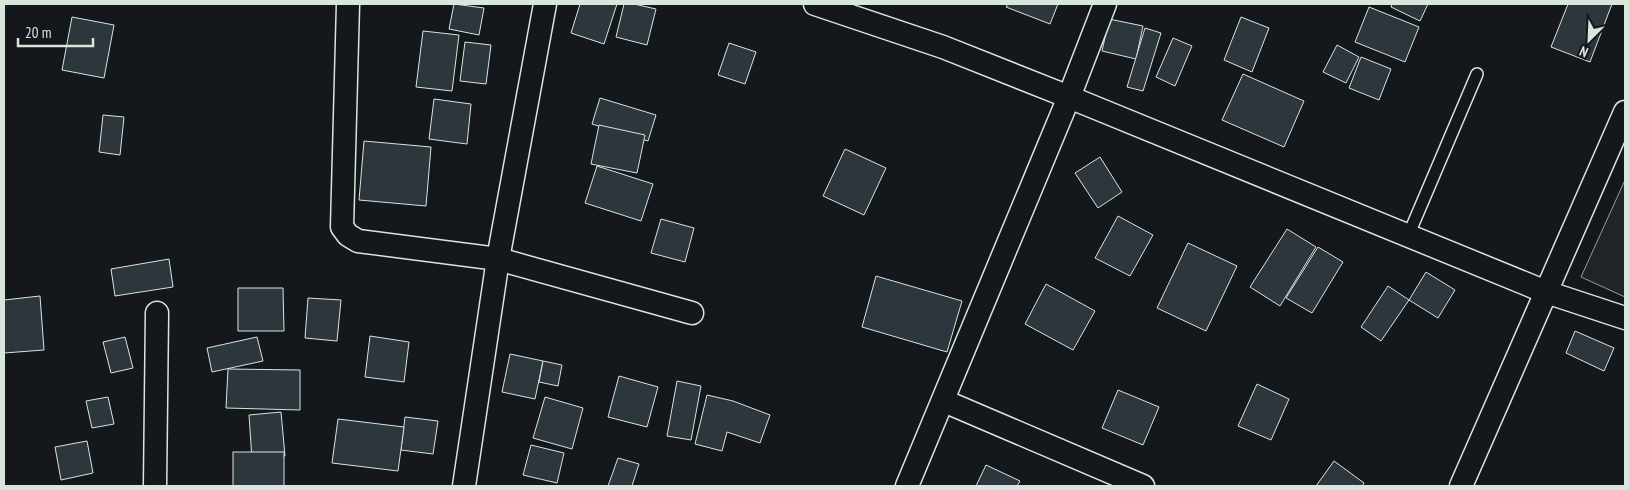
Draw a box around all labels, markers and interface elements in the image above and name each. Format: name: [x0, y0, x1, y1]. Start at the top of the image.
scale bar: [18, 15, 92, 47]
north arrow: [1564, 15, 1614, 65]
text: 20 m: [25, 23, 51, 42]
text: N: [1577, 42, 1591, 62]

